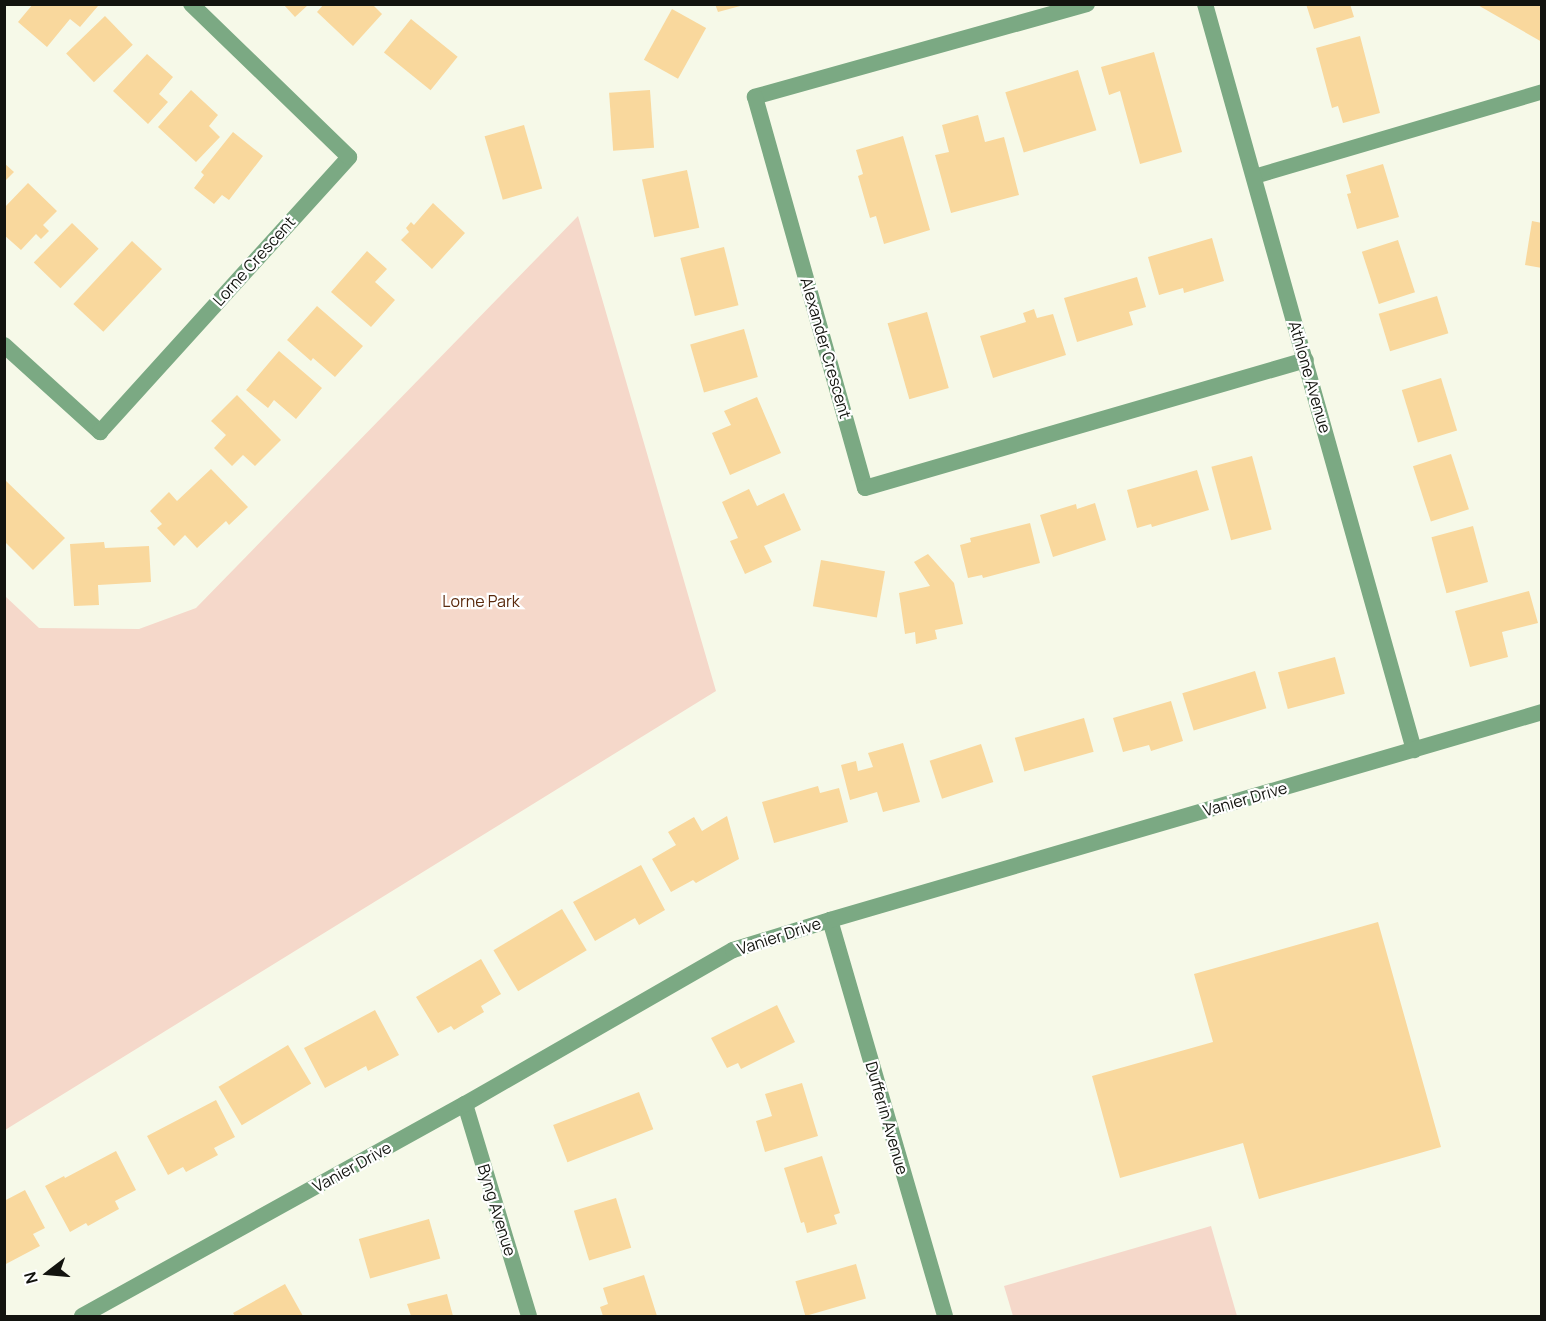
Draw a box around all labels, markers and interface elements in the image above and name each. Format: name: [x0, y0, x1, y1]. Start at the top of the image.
street label: Lorne Crescent: [209, 212, 299, 310]
street label: Alexander Crescent: [797, 275, 855, 421]
street label: Athlone Avenue: [1285, 319, 1335, 435]
park label: Lorne Park: [442, 591, 520, 611]
street label: Vanier Drive: [1201, 778, 1289, 820]
street label: Vanier Drive: [735, 913, 823, 959]
street label: Dufferin Avenue: [862, 1059, 912, 1177]
street label: Vanier Drive: [309, 1138, 395, 1196]
street label: Byng Avenue: [474, 1162, 520, 1258]
north arrow: [18, 1243, 78, 1303]
text: N: [19, 1269, 43, 1287]

